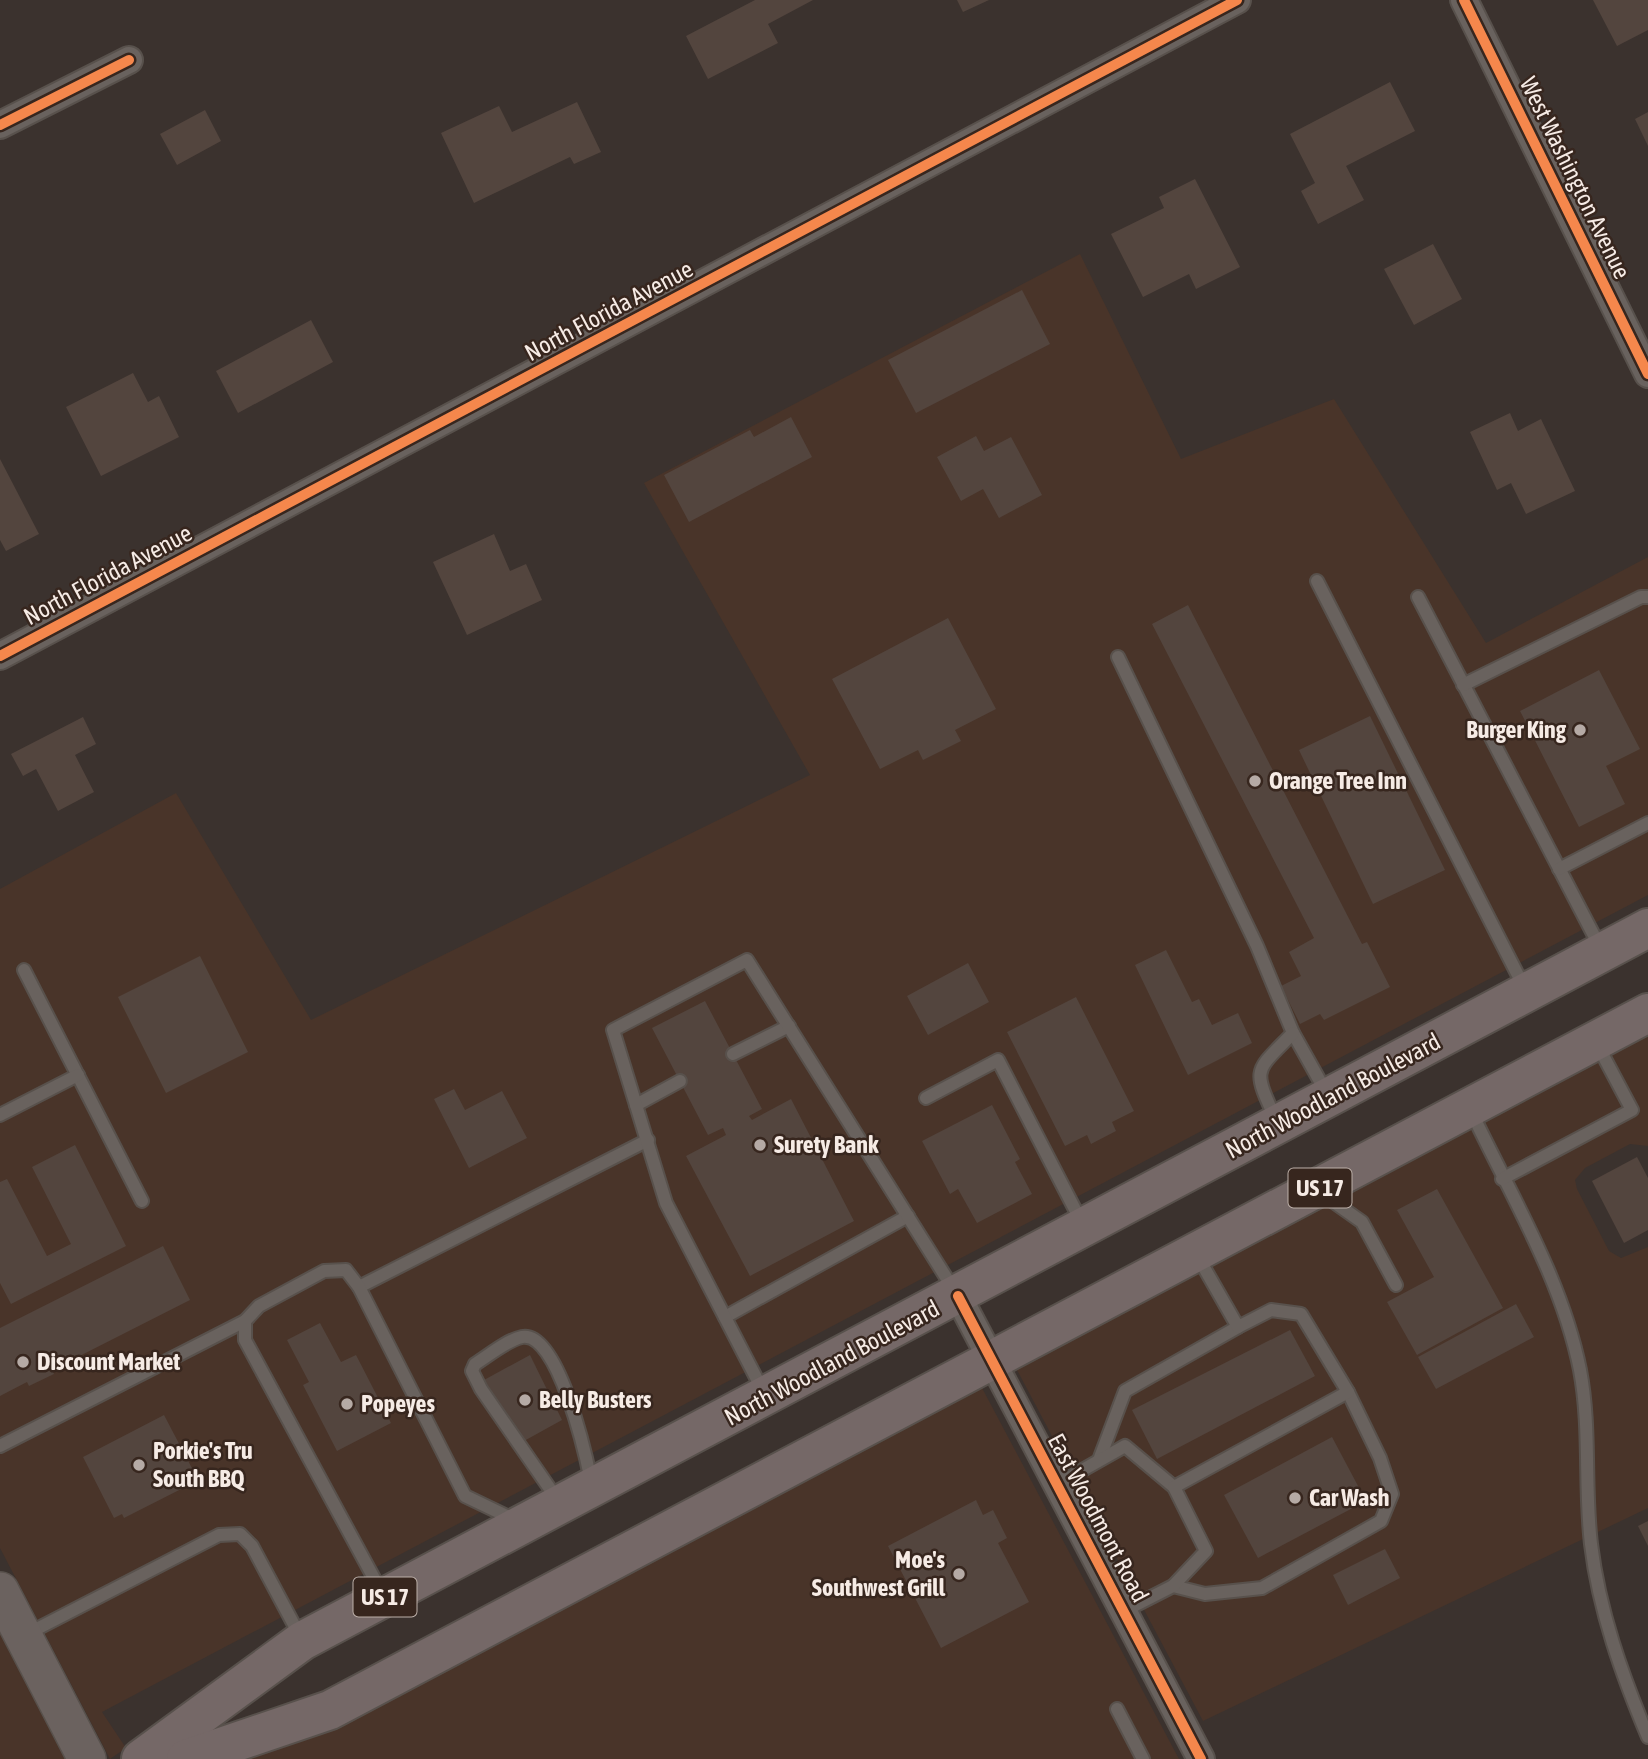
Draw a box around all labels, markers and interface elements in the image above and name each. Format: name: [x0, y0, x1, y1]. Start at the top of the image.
street label: West Washington Avenue: [1515, 73, 1636, 283]
street label: North Florida Avenue: [520, 255, 697, 366]
street label: North Florida Avenue: [19, 519, 196, 630]
place label: Burger King: [1466, 716, 1567, 743]
marker: Burger King: [1572, 722, 1588, 738]
place label: Orange Tree Inn: [1269, 767, 1407, 794]
marker: Orange Tree Inn: [1247, 773, 1263, 789]
street label: North Woodland Boulevard: [1221, 1028, 1445, 1164]
place label: Surety Bank: [774, 1131, 879, 1158]
marker: Surety Bank: [752, 1137, 768, 1153]
road number: US 17: [1288, 1168, 1352, 1208]
street label: North Woodland Boulevard: [720, 1295, 944, 1431]
place label: Discount Market: [37, 1348, 180, 1375]
marker: Discount Market: [15, 1354, 31, 1370]
place label: Belly Busters: [539, 1386, 652, 1413]
place label: Popeyes: [361, 1390, 435, 1417]
marker: Belly Busters: [517, 1392, 533, 1408]
marker: Popeyes: [339, 1396, 355, 1412]
street label: East Woodmont Road: [1043, 1429, 1154, 1607]
place label: Porkie's Tru South BBQ: [153, 1437, 252, 1492]
marker: Porkie's Tru South BBQ: [131, 1457, 147, 1473]
place label: Car Wash: [1309, 1484, 1389, 1511]
marker: Car Wash: [1287, 1490, 1303, 1506]
place label: Moe's Southwest Grill: [812, 1546, 946, 1601]
marker: Moe's Southwest Grill: [951, 1566, 967, 1582]
road number: US 17: [354, 1578, 416, 1616]

